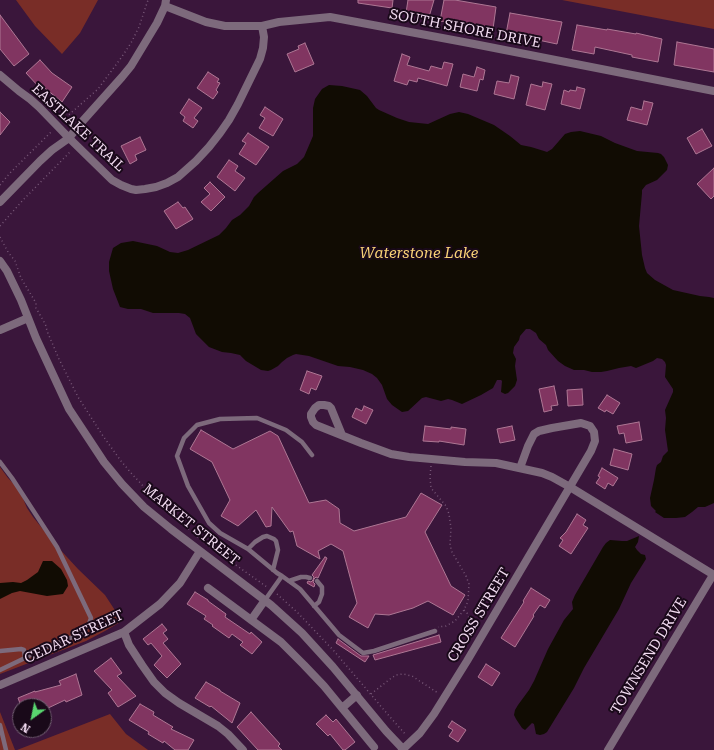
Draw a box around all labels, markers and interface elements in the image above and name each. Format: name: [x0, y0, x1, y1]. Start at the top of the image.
street label: SOUTH SHORE DRIVE: [388, 6, 542, 52]
street label: EASTLAKE TRAIL: [28, 81, 128, 175]
water label: Waterstone Lake: [360, 245, 478, 263]
street label: MARKET STREET: [139, 481, 243, 569]
street label: CROSS STREET: [444, 565, 514, 665]
street label: TOWNSEND DRIVE: [607, 595, 691, 717]
street label: CEDAR STREET: [22, 607, 126, 667]
north arrow: [12, 698, 52, 738]
text: N: [19, 720, 33, 735]

